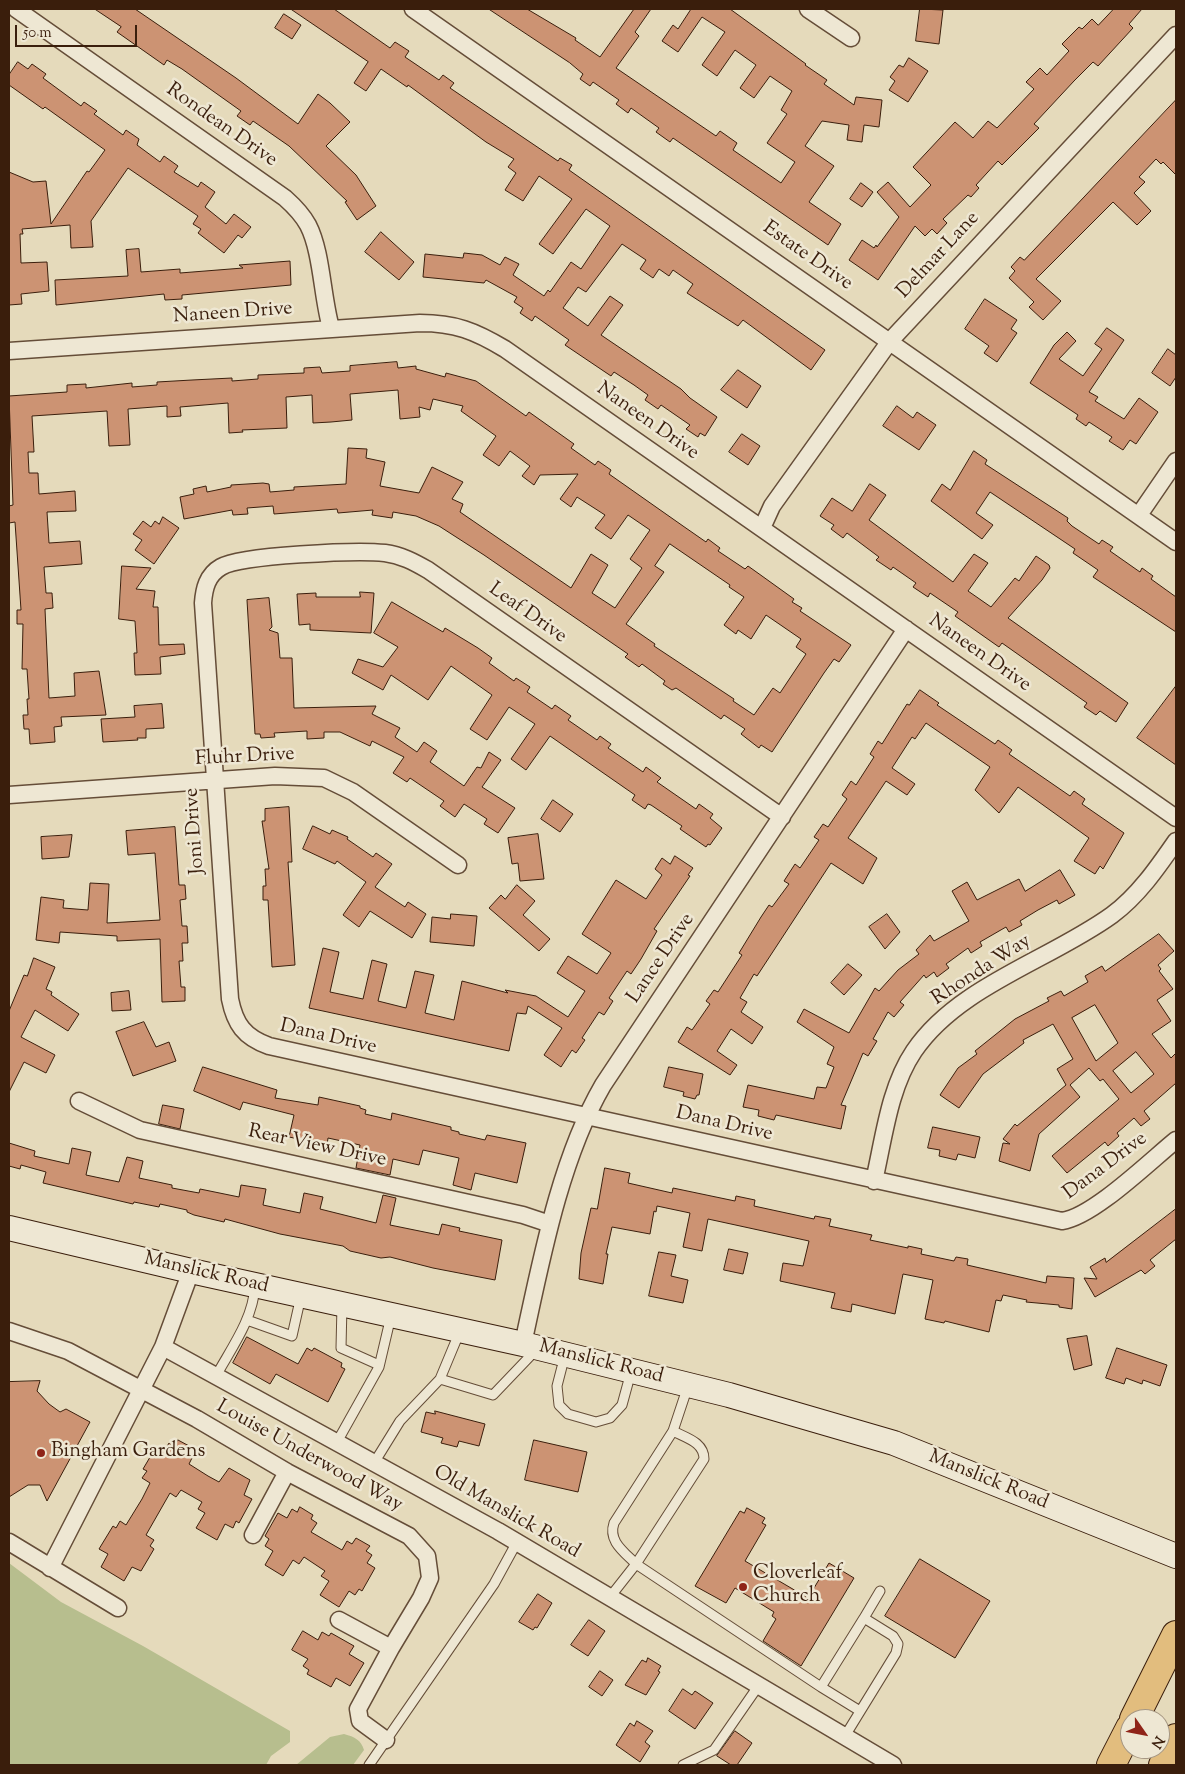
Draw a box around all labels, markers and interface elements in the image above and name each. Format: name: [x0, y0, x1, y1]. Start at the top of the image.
scale bar: [18, 15, 140, 47]
text: 50 m: [23, 23, 52, 44]
street label: Rondean Drive: [161, 79, 281, 173]
street label: Delmar Lane: [893, 208, 985, 304]
street label: Estate Drive: [757, 217, 857, 297]
street label: Naneen Drive: [173, 298, 293, 330]
street label: Naneen Drive: [591, 378, 703, 466]
street label: Leaf Drive: [483, 578, 571, 650]
street label: Naneen Drive: [923, 610, 1035, 698]
street label: Fluhr Drive: [195, 743, 295, 773]
street label: Joni Drive: [181, 787, 211, 875]
street label: Lance Drive: [623, 909, 701, 1009]
street label: Rhonda Way: [928, 930, 1036, 1012]
street label: Dana Drive: [277, 1015, 379, 1061]
street label: Dana Drive: [673, 1102, 775, 1148]
street label: Rear View Drive: [246, 1121, 388, 1173]
street label: Dana Drive: [1059, 1128, 1153, 1206]
street label: Manslick Road: [141, 1248, 271, 1300]
street label: Manslick Road: [536, 1336, 666, 1390]
street label: Louise Underwood Way: [212, 1396, 406, 1518]
place label: Bingham Gardens: [51, 1441, 205, 1465]
street label: Manslick Road: [924, 1446, 1052, 1516]
marker: Bingham Gardens: [35, 1447, 47, 1459]
street label: Old Manslick Road: [428, 1461, 584, 1565]
place label: Cloverleaf Church: [753, 1563, 842, 1610]
marker: Cloverleaf Church: [737, 1581, 749, 1593]
north arrow: [1120, 1709, 1170, 1759]
text: N: [1145, 1731, 1168, 1752]

